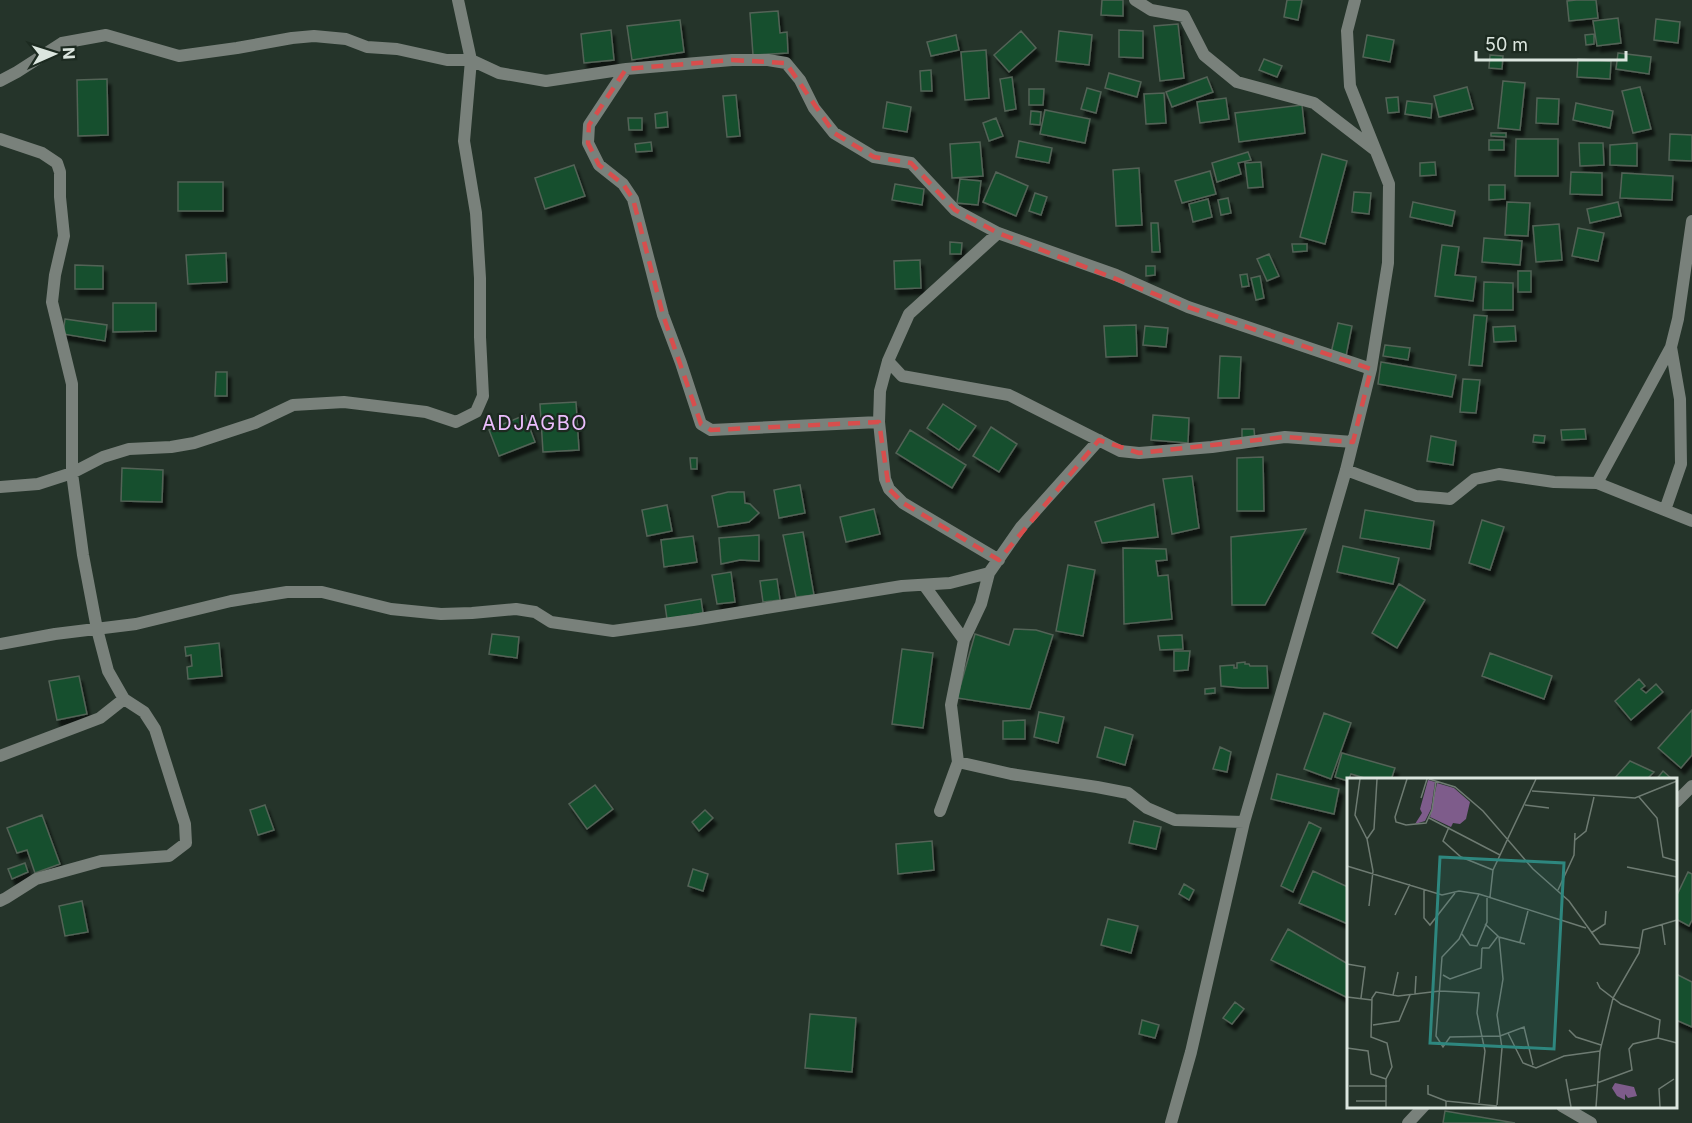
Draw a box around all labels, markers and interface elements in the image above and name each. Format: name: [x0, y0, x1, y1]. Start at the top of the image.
north arrow: [24, 24, 84, 84]
scale bar: [1476, 24, 1626, 62]
text: 50 m: [1485, 34, 1528, 55]
text: N: [59, 47, 79, 60]
district label: ADJAGBO: [482, 411, 588, 435]
inset map: [1347, 778, 1677, 1108]

